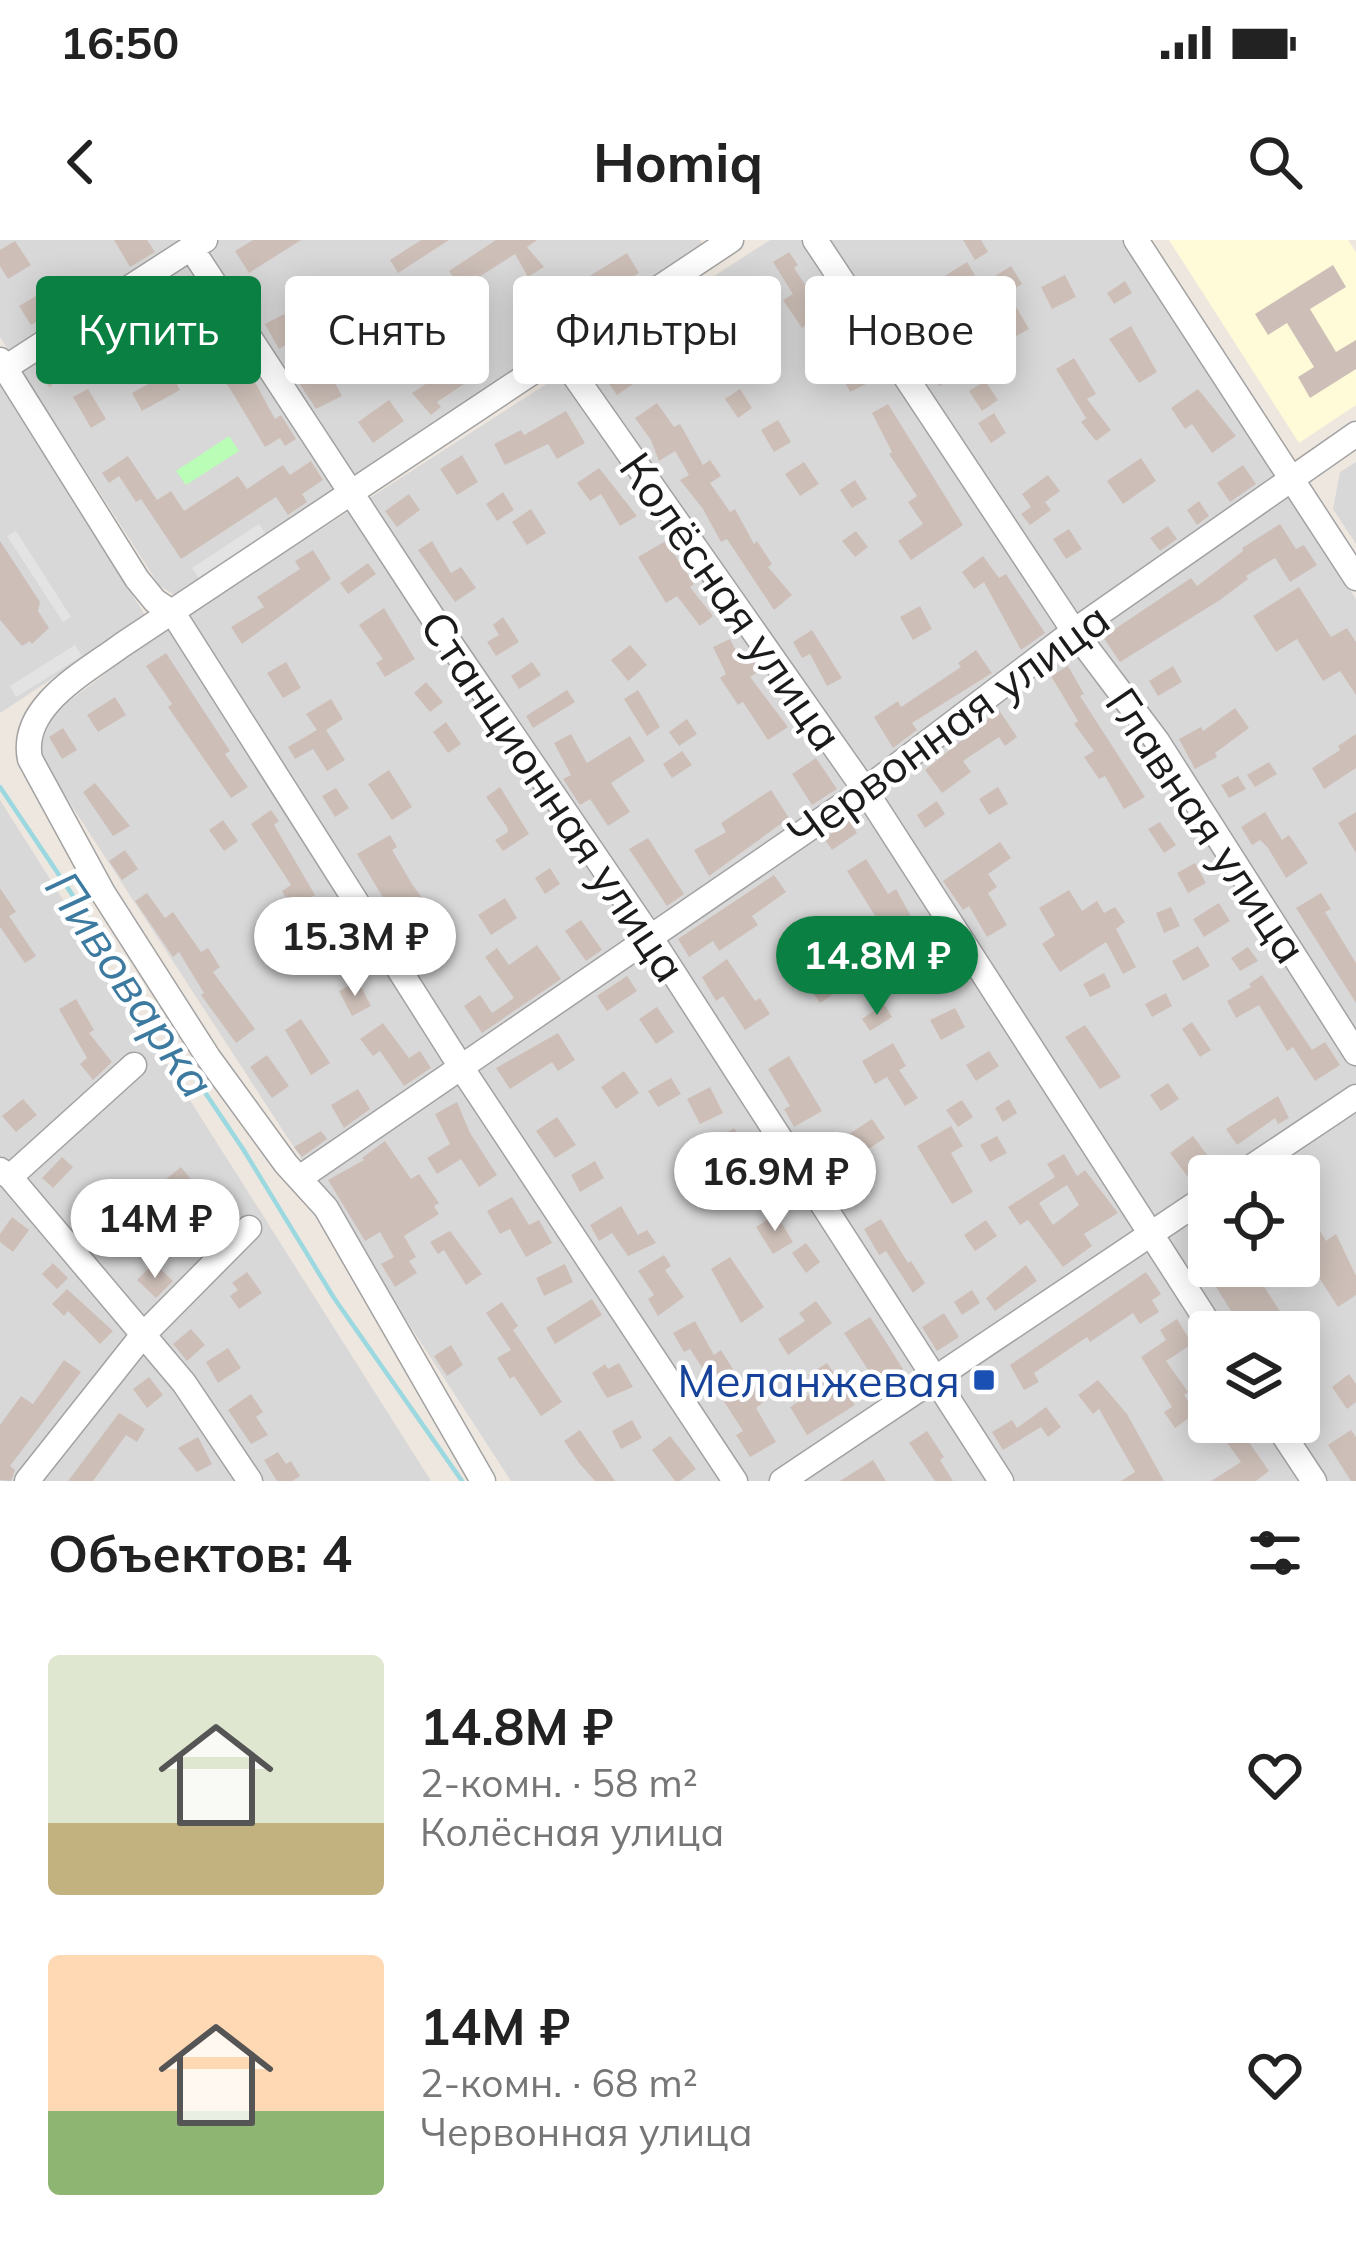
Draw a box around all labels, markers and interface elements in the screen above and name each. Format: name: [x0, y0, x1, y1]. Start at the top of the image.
text: 16:50: [60, 14, 179, 70]
text: Homiq: [593, 128, 763, 196]
icon: back: [48, 129, 114, 195]
icon: search: [1242, 129, 1308, 195]
chip: Купить: [36, 276, 261, 384]
chip: Снять: [285, 276, 489, 384]
chip: Фильтры: [513, 276, 781, 384]
chip: Новое: [805, 276, 1016, 384]
street label: Колёсная улица: [608, 441, 856, 761]
street label: Червонная улица: [776, 590, 1120, 860]
street label: Станционная улица: [409, 600, 699, 992]
street label: Главная улица: [1094, 677, 1320, 973]
water label: Пивоварка: [33, 859, 229, 1109]
pin: 15.3M ₽: [244, 897, 466, 999]
text: 15.3M ₽: [281, 911, 429, 960]
pin: 14.8M ₽: [766, 916, 988, 1018]
text: 14.8M ₽: [803, 930, 951, 979]
pin: 16.9M ₽: [664, 1132, 886, 1234]
text: 16.9M ₽: [701, 1146, 849, 1195]
map controls: [1188, 1155, 1320, 1443]
button: locate: [1188, 1155, 1320, 1287]
pin: 14M ₽: [71, 1179, 239, 1281]
text: 14M ₽: [98, 1193, 212, 1242]
button: layers: [1188, 1311, 1320, 1443]
place label: Меланжевая: [677, 1352, 960, 1408]
marker: Меланжевая: [971, 1367, 997, 1393]
icon: filters: [1242, 1520, 1308, 1586]
text: Объектов: 4: [48, 1521, 352, 1585]
text: 14.8M ₽: [420, 1694, 613, 1758]
icon: home: [144, 1703, 288, 1847]
icon: heart: [1242, 1742, 1308, 1808]
text: 2-комн. · 58 m²: [420, 1758, 698, 1807]
text: Колёсная улица: [420, 1807, 724, 1856]
text: 14M ₽: [420, 1994, 570, 2058]
icon: home: [144, 2003, 288, 2147]
icon: heart: [1242, 2042, 1308, 2108]
text: 2-комн. · 68 m²: [420, 2058, 698, 2107]
text: Червонная улица: [420, 2107, 752, 2156]

